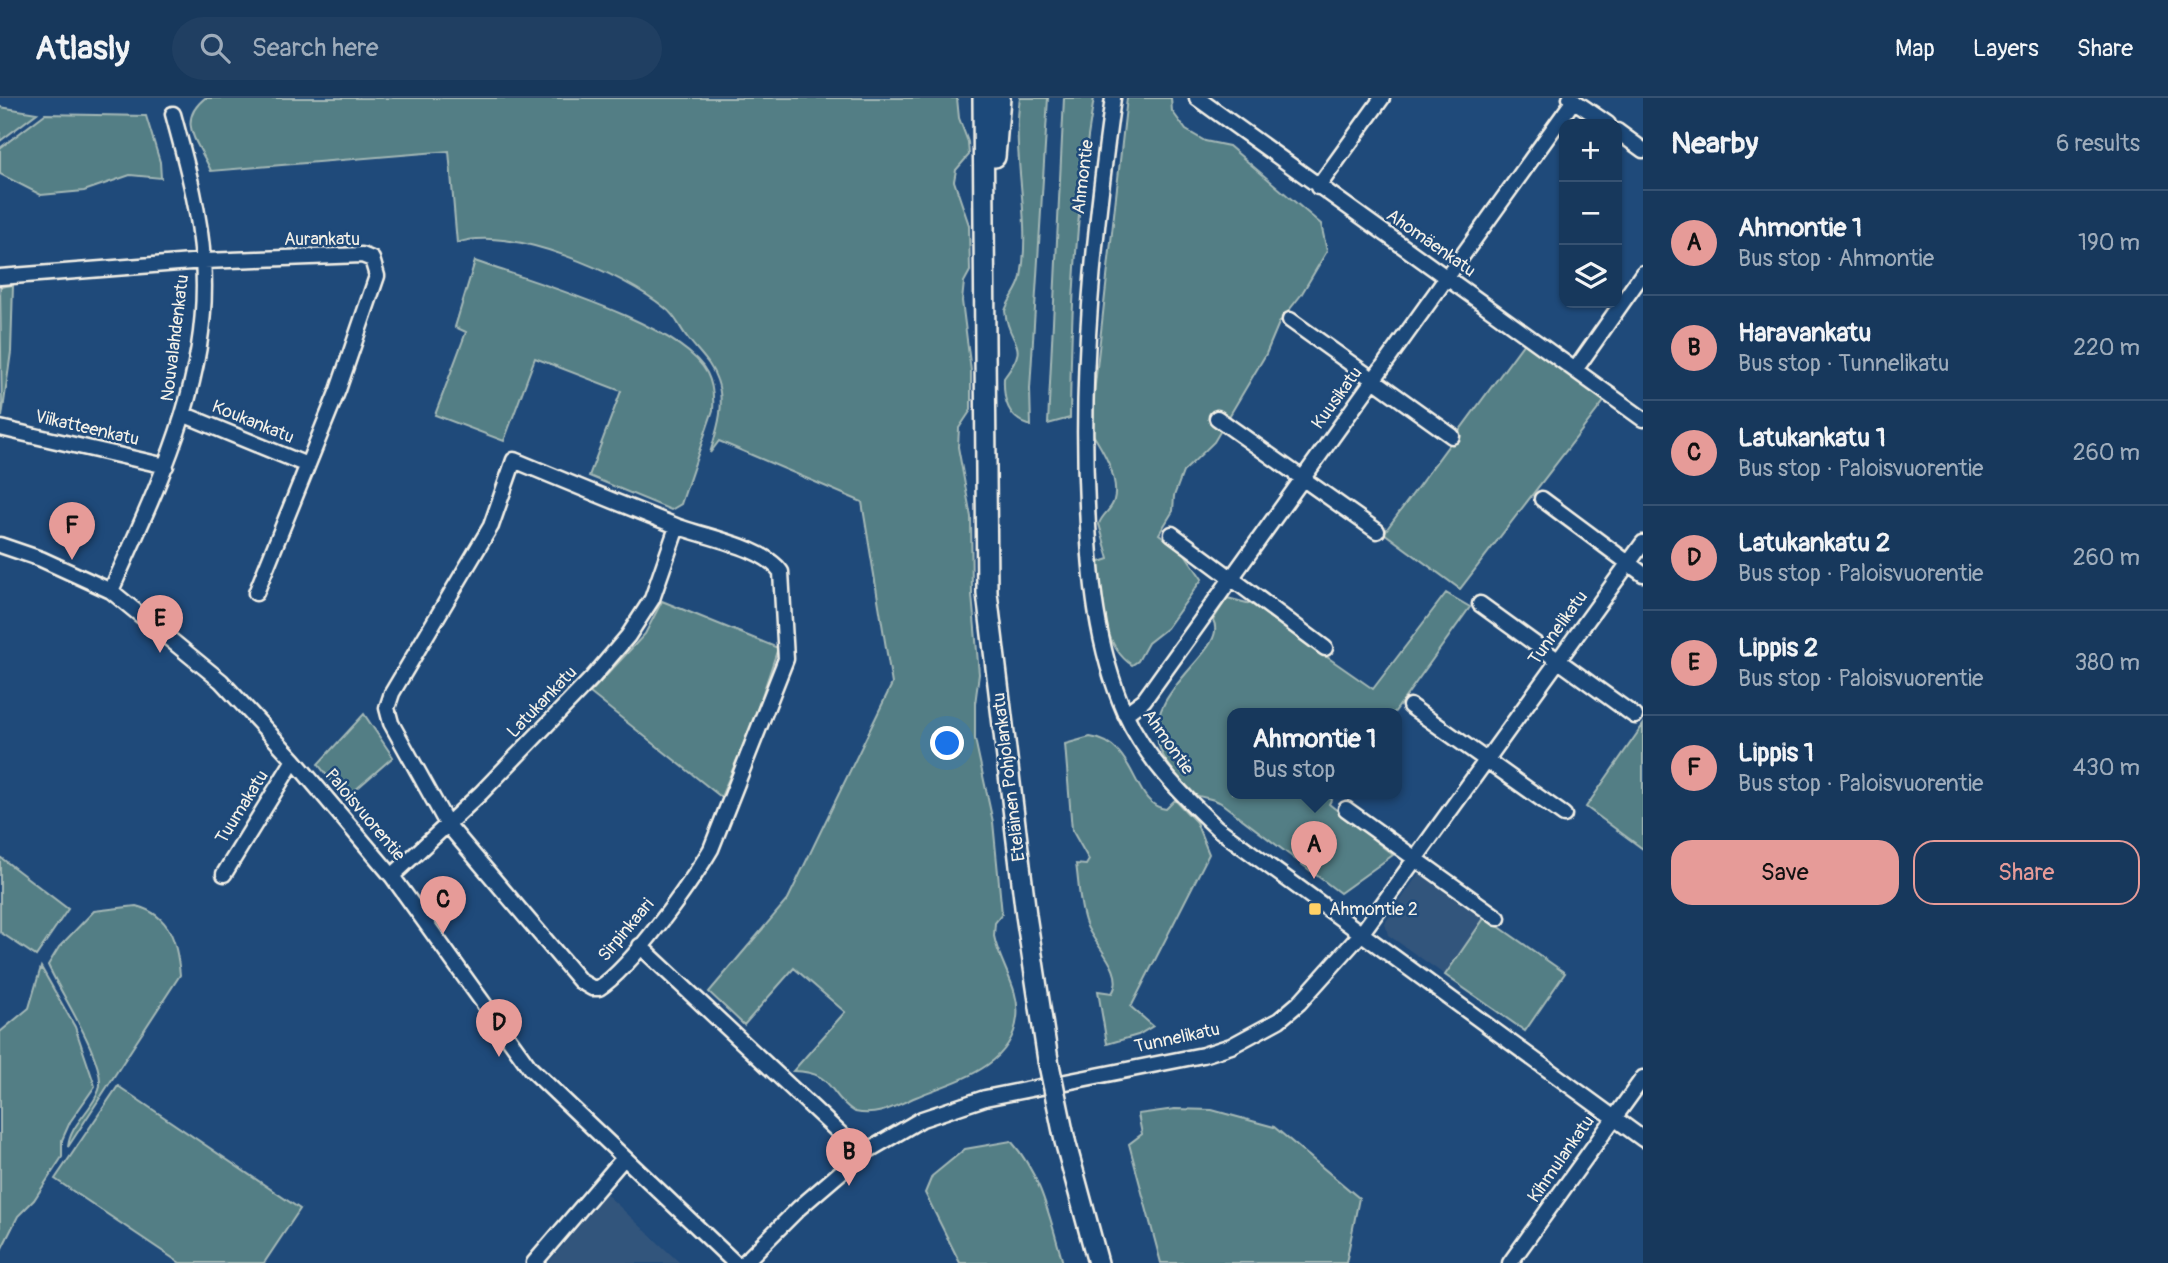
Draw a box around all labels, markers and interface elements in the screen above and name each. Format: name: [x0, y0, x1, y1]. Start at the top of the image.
search box: [172, 17, 662, 80]
text: Atlasly: [35, 28, 130, 69]
icon: search: [196, 29, 234, 67]
text: Search here: [252, 32, 379, 64]
text: Map: [1895, 34, 1935, 63]
text: Layers: [1973, 34, 2039, 63]
text: Share: [2077, 34, 2133, 63]
map controls: [1559, 119, 1622, 308]
button: +: [1559, 119, 1622, 182]
text: Nearby: [1671, 125, 1758, 162]
text: 6 results: [2056, 129, 2140, 158]
street label: Ahmontie: [1067, 138, 1099, 216]
button: −: [1559, 182, 1622, 245]
street label: Ahomäenkatu: [1382, 204, 1480, 282]
text: Ahmontie 1: [1738, 212, 1862, 244]
street label: Aurankatu: [284, 228, 360, 251]
text: A: [1687, 228, 1701, 257]
text: 190 m: [2078, 228, 2140, 257]
text: Bus stop · Ahmontie: [1738, 244, 1934, 273]
button: layers: [1559, 245, 1622, 308]
street label: Nouvalahdenkatu: [156, 273, 194, 403]
text: Haravankatu: [1738, 317, 1871, 349]
text: B: [1687, 333, 1701, 362]
text: 220 m: [2073, 333, 2140, 362]
text: Bus stop · Tunnelikatu: [1738, 349, 1949, 378]
street label: Kuusikatu: [1307, 362, 1367, 434]
street label: Koukankatu: [208, 395, 298, 449]
street label: Viikatteenkatu: [33, 405, 141, 451]
text: Latukankatu 1: [1738, 422, 1886, 454]
text: C: [1687, 438, 1701, 467]
text: 260 m: [2073, 438, 2140, 467]
text: Bus stop · Paloisvuorentie: [1738, 454, 1983, 483]
pin: F: [49, 502, 95, 560]
text: Latukankatu 2: [1738, 527, 1890, 559]
text: D: [1687, 543, 1701, 572]
text: 260 m: [2073, 543, 2140, 572]
text: Bus stop · Paloisvuorentie: [1738, 559, 1983, 588]
street label: Tunnelikatu: [1523, 586, 1593, 670]
pin: E: [137, 595, 183, 653]
text: Lippis 2: [1738, 632, 1818, 664]
text: E: [1688, 648, 1700, 677]
text: 380 m: [2074, 648, 2140, 677]
street label: Latukankatu: [502, 661, 582, 743]
text: Bus stop · Paloisvuorentie: [1738, 664, 1983, 693]
street label: Eteläinen Pohjolankatu: [987, 691, 1031, 863]
street label: Ahmontie: [1137, 705, 1199, 779]
popup: [1227, 708, 1402, 799]
text: Ahmontie 1: [1252, 723, 1377, 755]
your location: [930, 726, 964, 760]
text: Lippis 1: [1738, 737, 1814, 769]
text: F: [1687, 753, 1701, 782]
text: 430 m: [2073, 753, 2140, 782]
text: Bus stop: [1252, 755, 1335, 784]
street label: Paloisvuorentie: [320, 764, 410, 866]
street label: Tuumakatu: [210, 766, 274, 848]
text: Bus stop · Paloisvuorentie: [1738, 769, 1983, 798]
pin: A: [1291, 821, 1337, 879]
button: Save: [1671, 840, 1899, 905]
button: Share: [1913, 840, 2140, 905]
pin: C: [420, 876, 466, 934]
street label: Sirpinkaari: [593, 894, 659, 966]
place label: Ahmontie 2: [1329, 898, 1418, 921]
marker: Ahmontie 2: [1307, 901, 1323, 917]
pin: D: [476, 999, 522, 1057]
street label: Tunnelikatu: [1132, 1018, 1222, 1058]
street label: Kihmulankatu: [1522, 1111, 1600, 1207]
pin: B: [826, 1128, 872, 1186]

